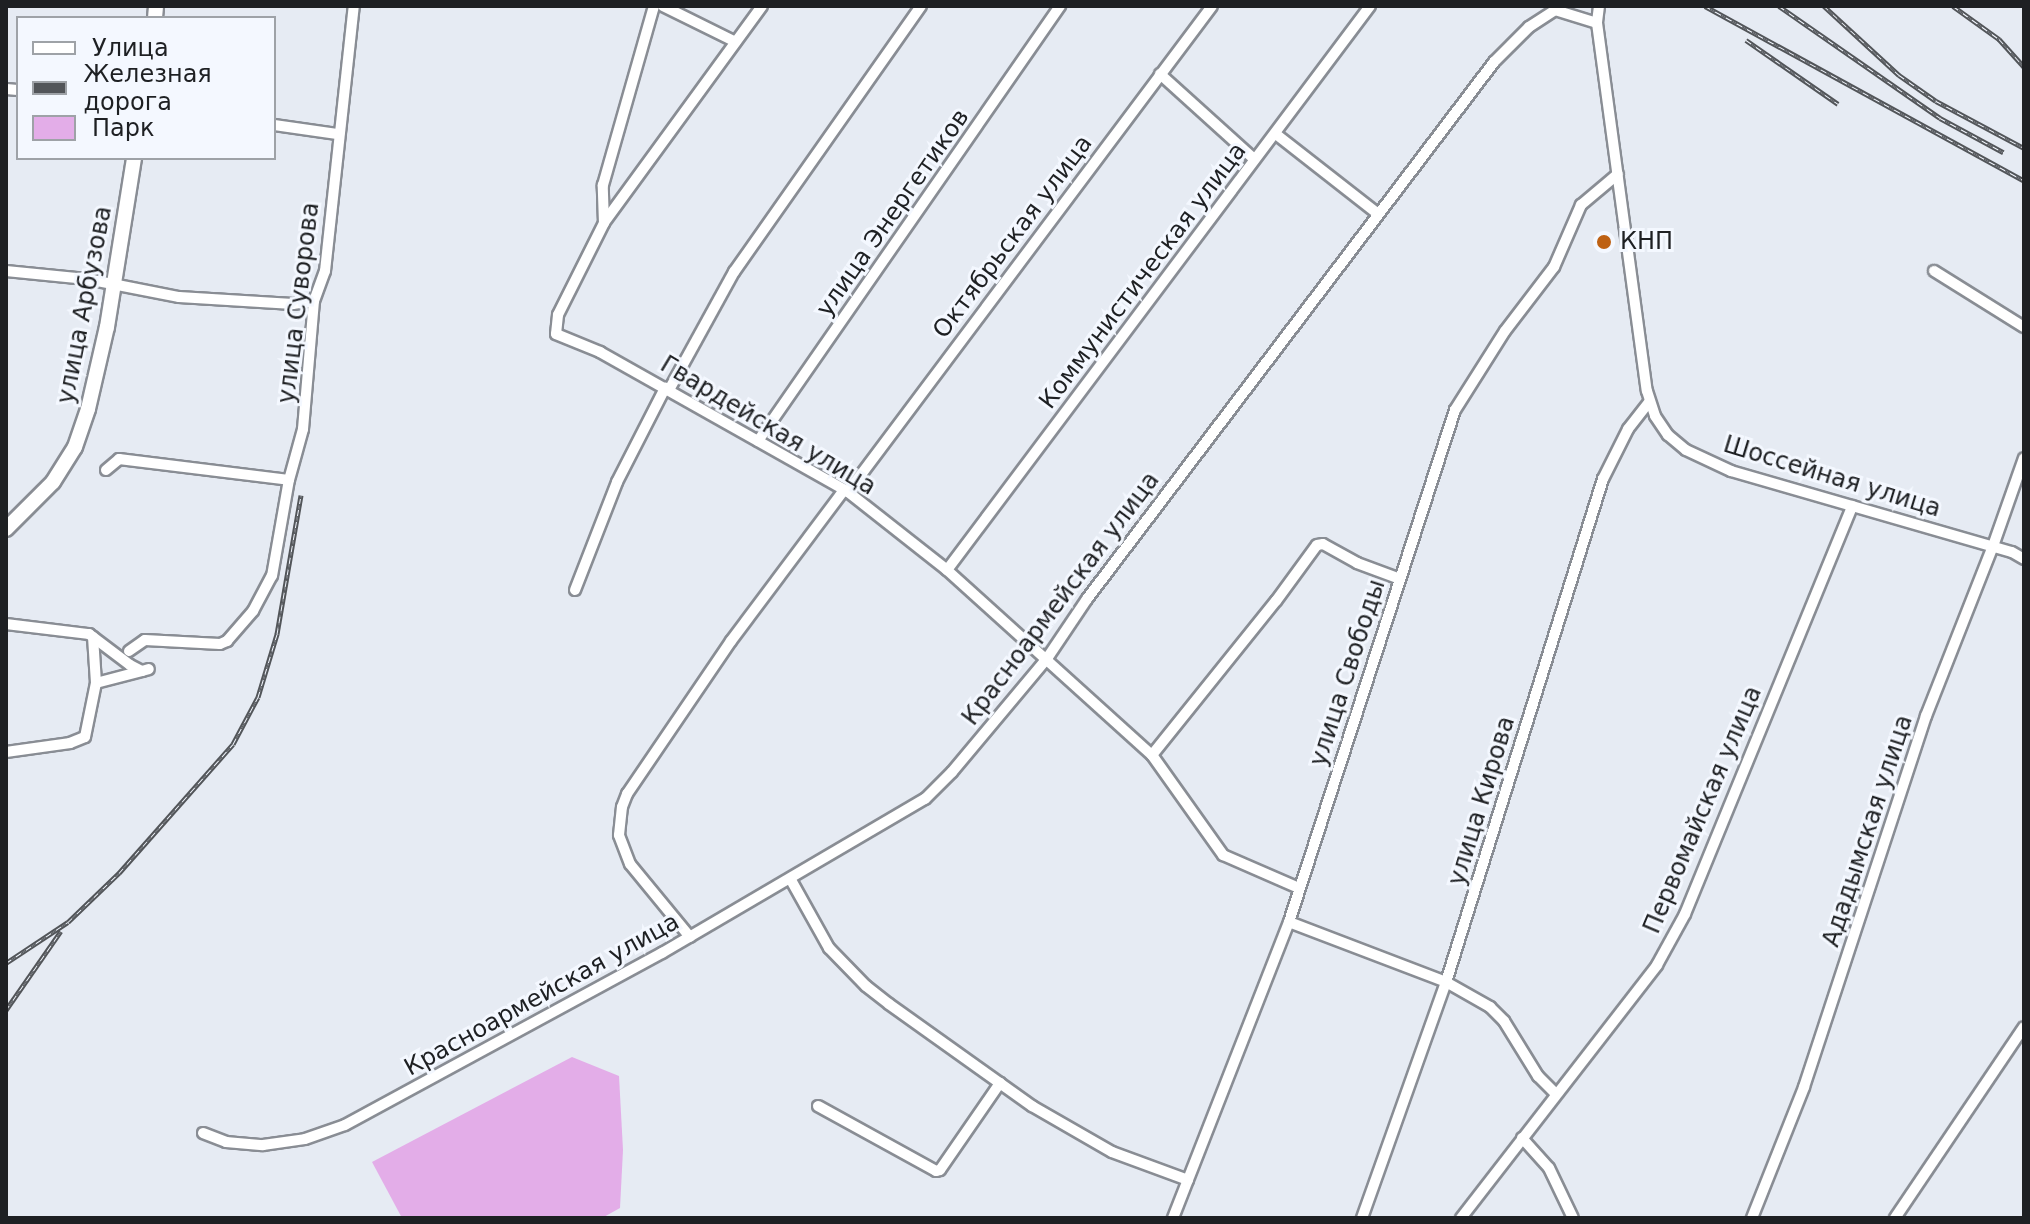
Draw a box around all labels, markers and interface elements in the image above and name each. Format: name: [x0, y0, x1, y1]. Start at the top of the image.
legend: [16, 16, 276, 160]
text: Улица: [92, 34, 169, 62]
text: Железная дорога: [83, 60, 212, 116]
street label: улица Энергетиков: [810, 104, 976, 322]
text: Парк: [92, 114, 154, 142]
street label: Октябрьская улица: [927, 130, 1099, 344]
street label: Коммунистическая улица: [1033, 137, 1253, 415]
street label: улица Суворова: [272, 201, 326, 405]
street label: улица Арбузова: [52, 204, 118, 406]
place label: КНП: [1620, 228, 1673, 256]
marker: КНП: [1595, 233, 1613, 251]
street label: Гвардейская улица: [655, 350, 881, 502]
street label: Шоссейная улица: [1720, 430, 1944, 524]
street label: Красноармейская улица: [956, 467, 1166, 731]
street label: улица Свободы: [1304, 576, 1392, 770]
street label: Первомайская улица: [1638, 682, 1768, 938]
street label: Ададымская улица: [1817, 711, 1919, 951]
street label: улица Кирова: [1443, 713, 1521, 889]
street label: Красноармейская улица: [400, 907, 684, 1083]

